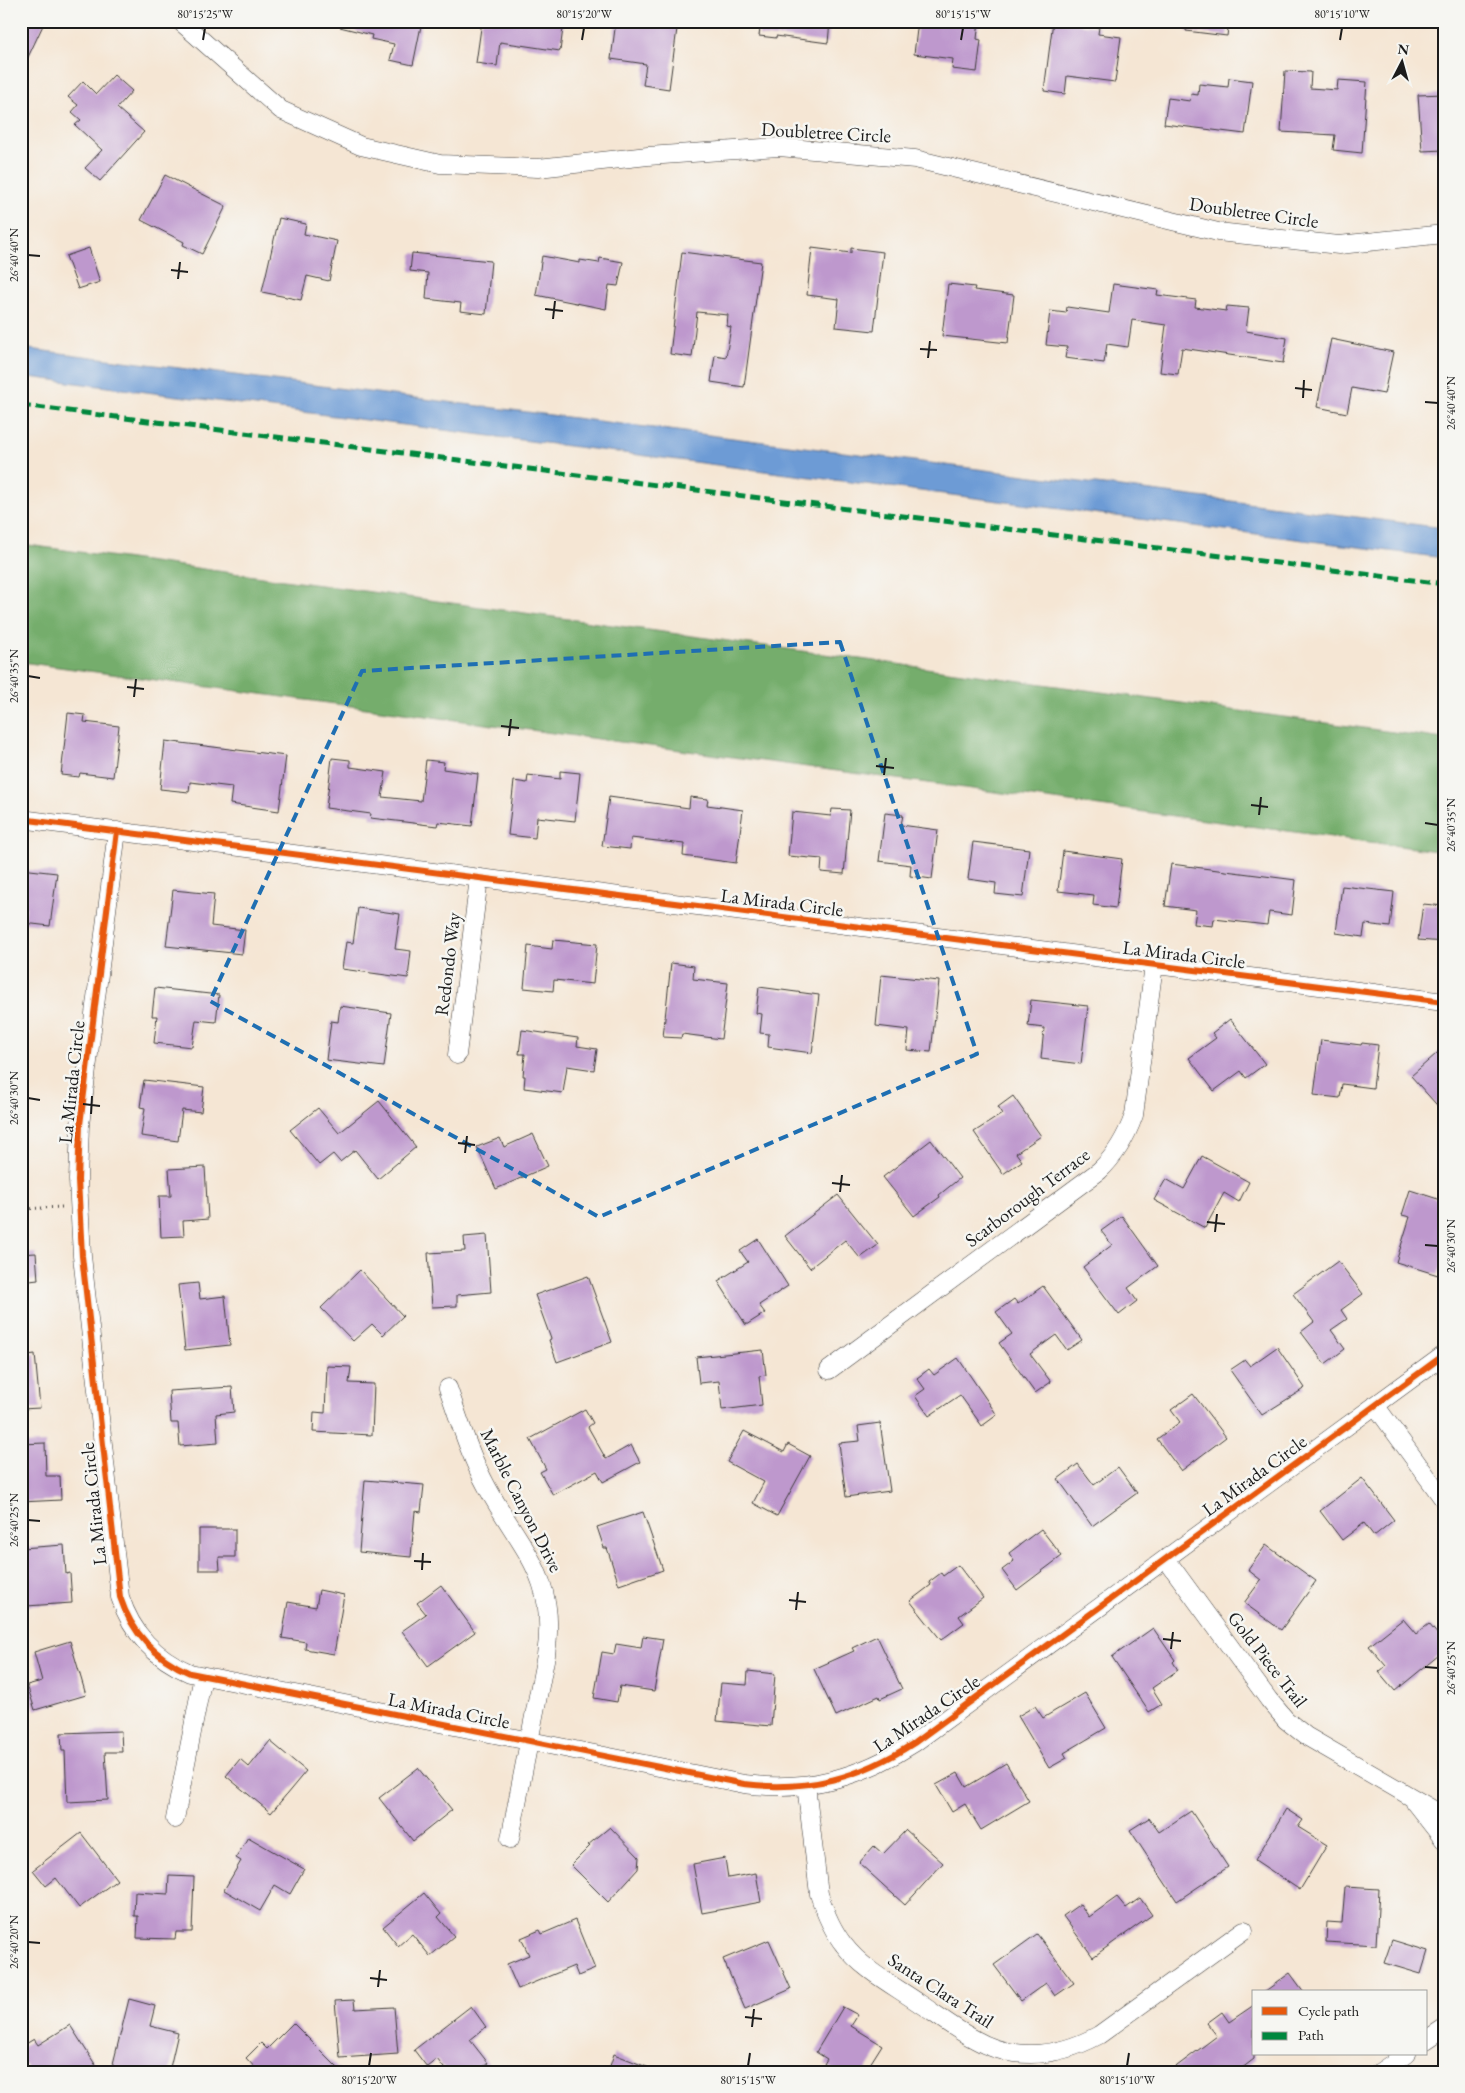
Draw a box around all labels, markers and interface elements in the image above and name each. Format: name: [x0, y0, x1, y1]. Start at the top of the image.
text: 80°15'25"W: [177, 6, 234, 22]
text: 80°15'20"W: [556, 6, 613, 22]
text: 80°15'15"W: [935, 6, 992, 22]
text: 80°15'10"W: [1314, 6, 1371, 22]
north arrow: [1378, 38, 1428, 88]
text: N: [1397, 40, 1411, 59]
street label: Doubletree Circle: [760, 117, 892, 148]
street label: Doubletree Circle: [1188, 191, 1320, 234]
text: 26°40'40"N: [6, 228, 22, 282]
text: 26°40'40"N: [1443, 376, 1459, 430]
text: 26°40'35"N: [6, 649, 22, 703]
text: 26°40'35"N: [1443, 798, 1459, 852]
street label: La Mirada Circle: [719, 883, 845, 922]
street label: Redondo Way: [429, 910, 466, 1017]
street label: La Mirada Circle: [1121, 935, 1247, 974]
street label: La Mirada Circle: [53, 1019, 90, 1145]
text: 26°40'30"N: [6, 1071, 22, 1125]
street label: Scarborough Terrace: [960, 1142, 1095, 1253]
text: 26°40'30"N: [1443, 1219, 1459, 1273]
street label: Marble Canyon Drive: [475, 1424, 569, 1576]
street label: La Mirada Circle: [1197, 1429, 1312, 1522]
street label: La Mirada Circle: [75, 1441, 112, 1567]
text: 26°40'25"N: [6, 1493, 22, 1547]
street label: Gold Piece Trail: [1222, 1606, 1313, 1713]
text: 26°40'25"N: [1443, 1641, 1459, 1695]
street label: La Mirada Circle: [868, 1669, 984, 1758]
street label: La Mirada Circle: [386, 1686, 512, 1735]
text: 26°40'20"N: [6, 1915, 22, 1969]
street label: Santa Clara Trail: [883, 1947, 999, 2034]
legend: [1252, 1990, 1428, 2056]
text: Cycle path: [1298, 2001, 1360, 2020]
text: Path: [1298, 2025, 1324, 2044]
text: 80°15'20"W: [341, 2072, 398, 2088]
text: 80°15'15"W: [720, 2072, 777, 2088]
text: 80°15'10"W: [1099, 2072, 1156, 2088]

